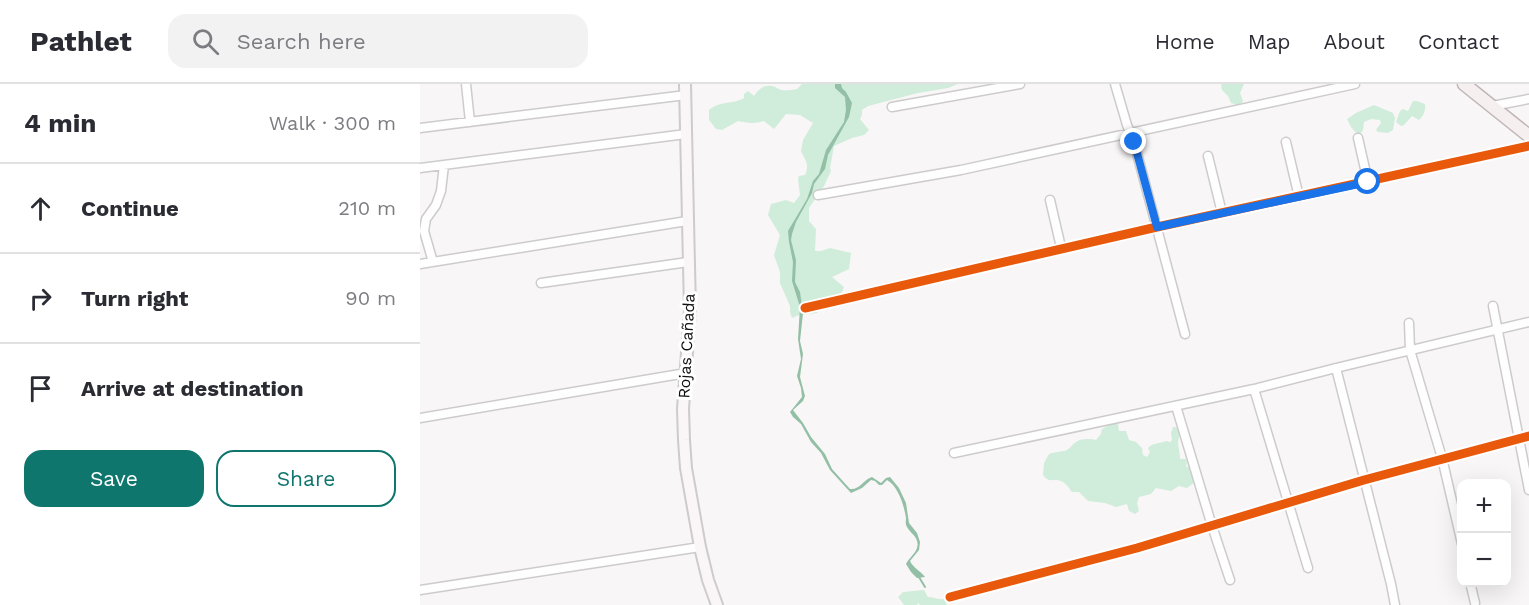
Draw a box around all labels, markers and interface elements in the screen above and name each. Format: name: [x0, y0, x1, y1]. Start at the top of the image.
search box: [168, 14, 588, 68]
text: Pathlet: [30, 25, 132, 58]
icon: search: [189, 25, 222, 58]
text: Search here: [237, 29, 366, 54]
text: Home: [1155, 29, 1215, 54]
text: Map: [1248, 29, 1291, 54]
text: About: [1324, 29, 1385, 54]
text: Contact: [1418, 29, 1499, 54]
text: 4 min: [24, 108, 96, 138]
text: Walk · 300 m: [269, 111, 396, 135]
route end: [1120, 128, 1146, 154]
route start: [1354, 168, 1380, 194]
icon: ahead: [24, 192, 57, 225]
text: Continue: [81, 196, 179, 221]
text: 210 m: [338, 196, 396, 220]
icon: right: [24, 282, 57, 315]
text: Turn right: [81, 286, 188, 311]
text: 90 m: [345, 286, 396, 310]
street label: Rojas Cañada: [674, 293, 699, 399]
icon: arrive: [24, 372, 57, 405]
text: Arrive at destination: [81, 376, 304, 401]
button: Save: [24, 450, 204, 507]
button: Share: [216, 450, 396, 507]
map controls: [1457, 479, 1511, 587]
button: +: [1457, 479, 1511, 533]
button: −: [1457, 533, 1511, 587]

